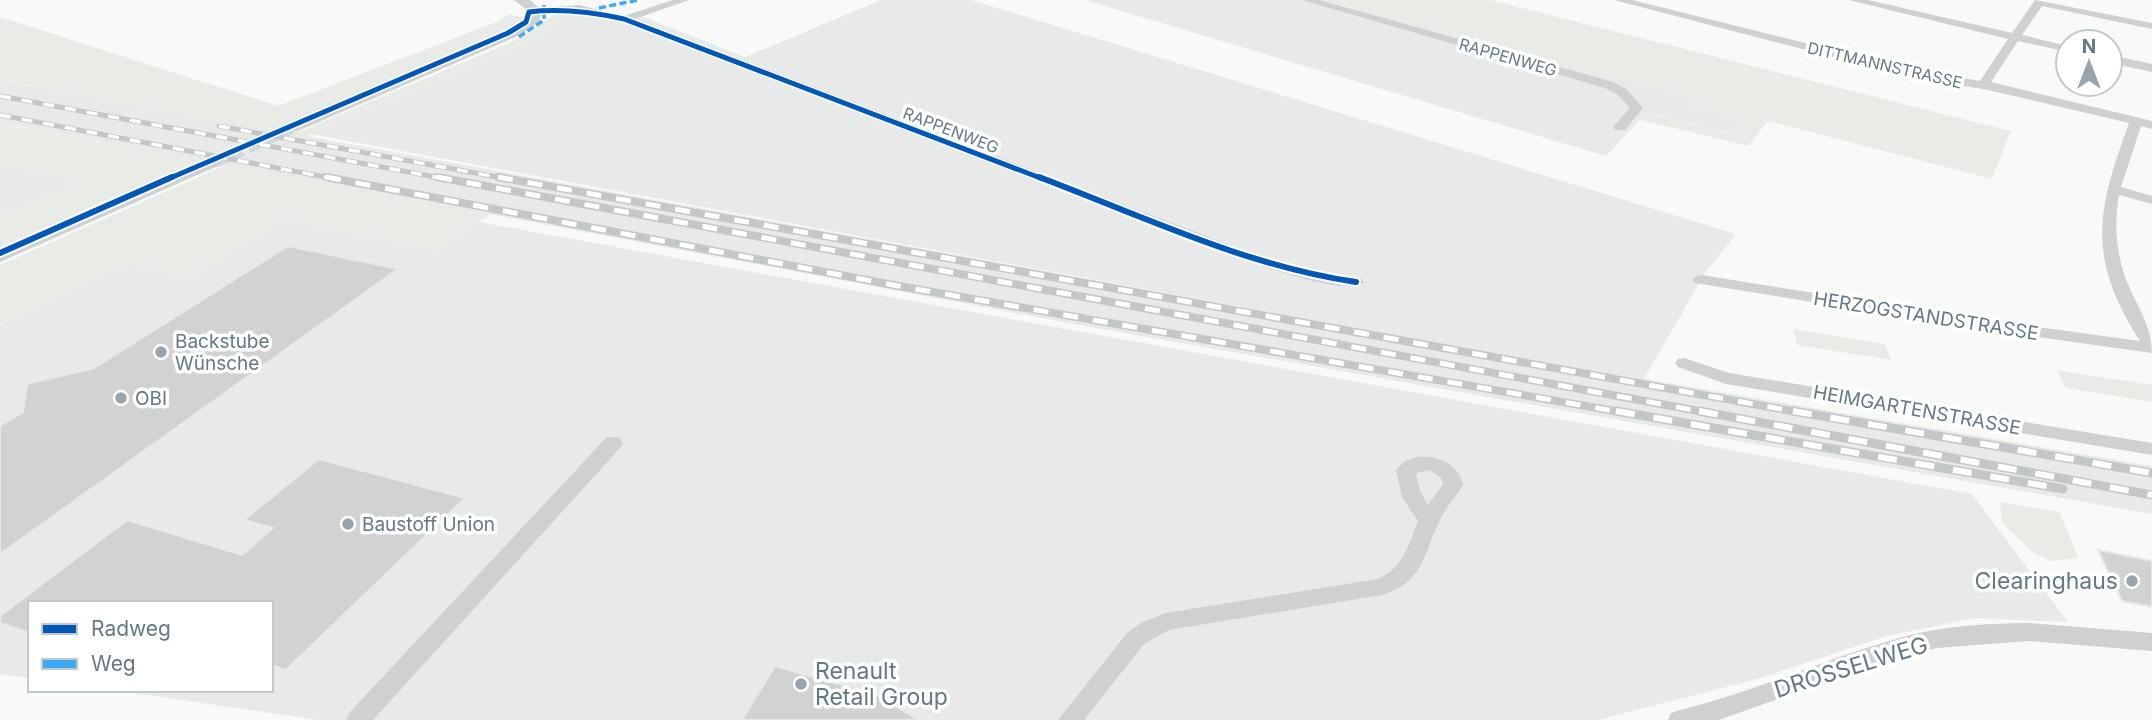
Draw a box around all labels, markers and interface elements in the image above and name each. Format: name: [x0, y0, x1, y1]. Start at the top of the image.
north arrow: [2054, 28, 2124, 98]
street label: RAPPENWEG: [1457, 33, 1559, 81]
text: N: [2082, 35, 2096, 58]
street label: DITTMANNSTRASSE: [1806, 37, 1964, 93]
street label: RAPPENWEG: [900, 103, 1002, 157]
street label: HERZOGSTANDSTRASSE: [1812, 287, 2040, 345]
place label: Backstube Wünsche: [175, 330, 270, 375]
marker: Backstube Wünsche: [153, 344, 169, 360]
street label: HEIMGARTENSTRASSE: [1811, 380, 2023, 440]
place label: OBI: [135, 387, 167, 410]
marker: OBI: [113, 390, 129, 406]
place label: Baustoff Union: [362, 513, 495, 536]
marker: Baustoff Union: [340, 516, 356, 532]
place label: Clearinghaus: [1975, 567, 2118, 595]
marker: Clearinghaus: [2124, 573, 2140, 589]
legend: [28, 601, 273, 692]
text: Radweg: [91, 616, 171, 641]
street label: DROSSELWEG: [1771, 630, 1931, 704]
text: Weg: [91, 651, 136, 676]
place label: Renault Retail Group: [815, 657, 948, 711]
marker: Renault Retail Group: [793, 676, 809, 692]

